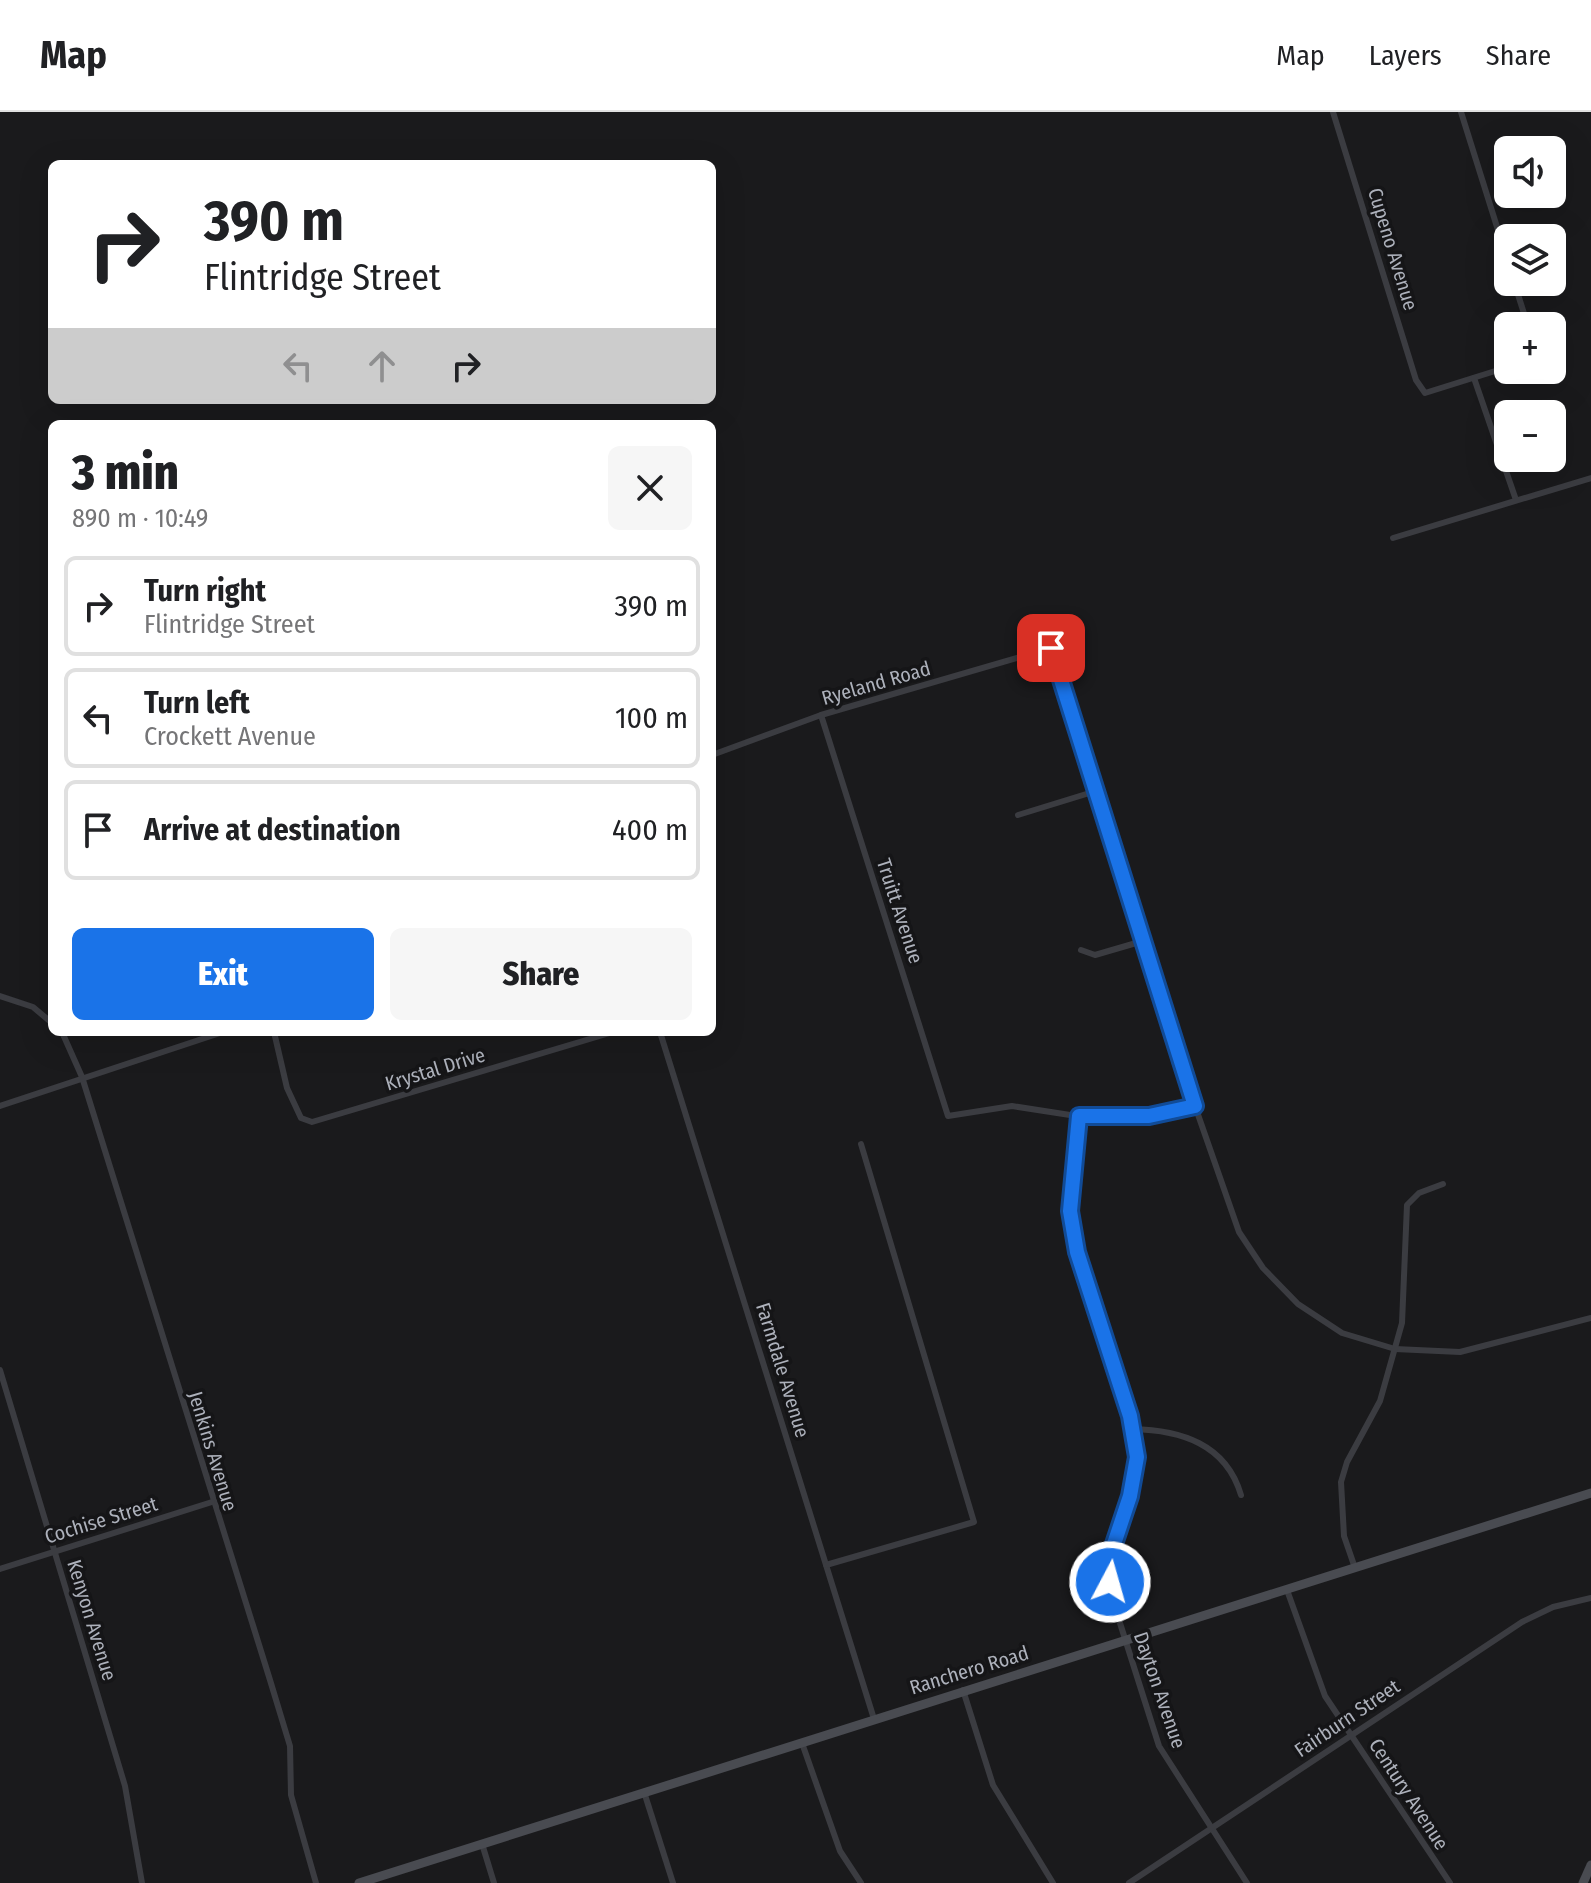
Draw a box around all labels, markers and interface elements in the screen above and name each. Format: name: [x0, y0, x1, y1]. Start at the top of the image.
text: Map: [40, 32, 107, 78]
text: Map: [1276, 39, 1325, 72]
text: Layers: [1369, 39, 1442, 72]
text: Share: [1486, 39, 1551, 72]
map controls: [1494, 136, 1566, 472]
button: sound: [1494, 136, 1566, 208]
street label: Cupeno Avenue: [1363, 185, 1423, 313]
text: 390 m: [204, 188, 344, 255]
icon: right: [72, 192, 176, 296]
button: layers: [1494, 224, 1566, 296]
text: Flintridge Street: [204, 256, 441, 300]
button: +: [1494, 312, 1566, 384]
icon: left: [276, 344, 320, 388]
icon: ahead: [360, 344, 404, 388]
icon: right: [444, 344, 488, 388]
button: −: [1494, 400, 1566, 472]
text: 3 min: [72, 444, 179, 502]
button: close: [608, 446, 692, 530]
text: 890 m · 10:49: [72, 503, 208, 534]
text: Turn right: [144, 573, 266, 609]
icon: right: [76, 584, 120, 628]
text: 390 m: [614, 588, 688, 624]
text: Flintridge Street: [144, 609, 315, 640]
pin: [1017, 614, 1085, 682]
icon: arrive: [1029, 626, 1073, 670]
street label: Ryeland Road: [819, 656, 933, 710]
text: Turn left: [144, 685, 250, 721]
icon: left: [76, 696, 120, 740]
text: 100 m: [615, 700, 688, 736]
text: Crockett Avenue: [144, 721, 316, 752]
icon: arrive: [76, 808, 120, 852]
text: Arrive at destination: [144, 812, 401, 848]
text: 400 m: [612, 812, 688, 848]
street label: Truitt Avenue: [872, 855, 928, 967]
button: Exit: [72, 928, 374, 1020]
button: Share: [390, 928, 692, 1020]
street label: Krystal Drive: [382, 1042, 488, 1096]
street label: Farmdale Avenue: [751, 1300, 815, 1440]
street label: Jenkins Avenue: [183, 1388, 243, 1514]
street label: Cochise Street: [42, 1491, 161, 1549]
position arrow: [1068, 1540, 1152, 1624]
street label: Kenyon Avenue: [62, 1557, 122, 1683]
street label: Dayton Avenue: [1129, 1628, 1191, 1752]
street label: Ranchero Road: [907, 1641, 1031, 1699]
street label: Fairburn Street: [1290, 1674, 1405, 1762]
street label: Century Avenue: [1364, 1734, 1454, 1854]

